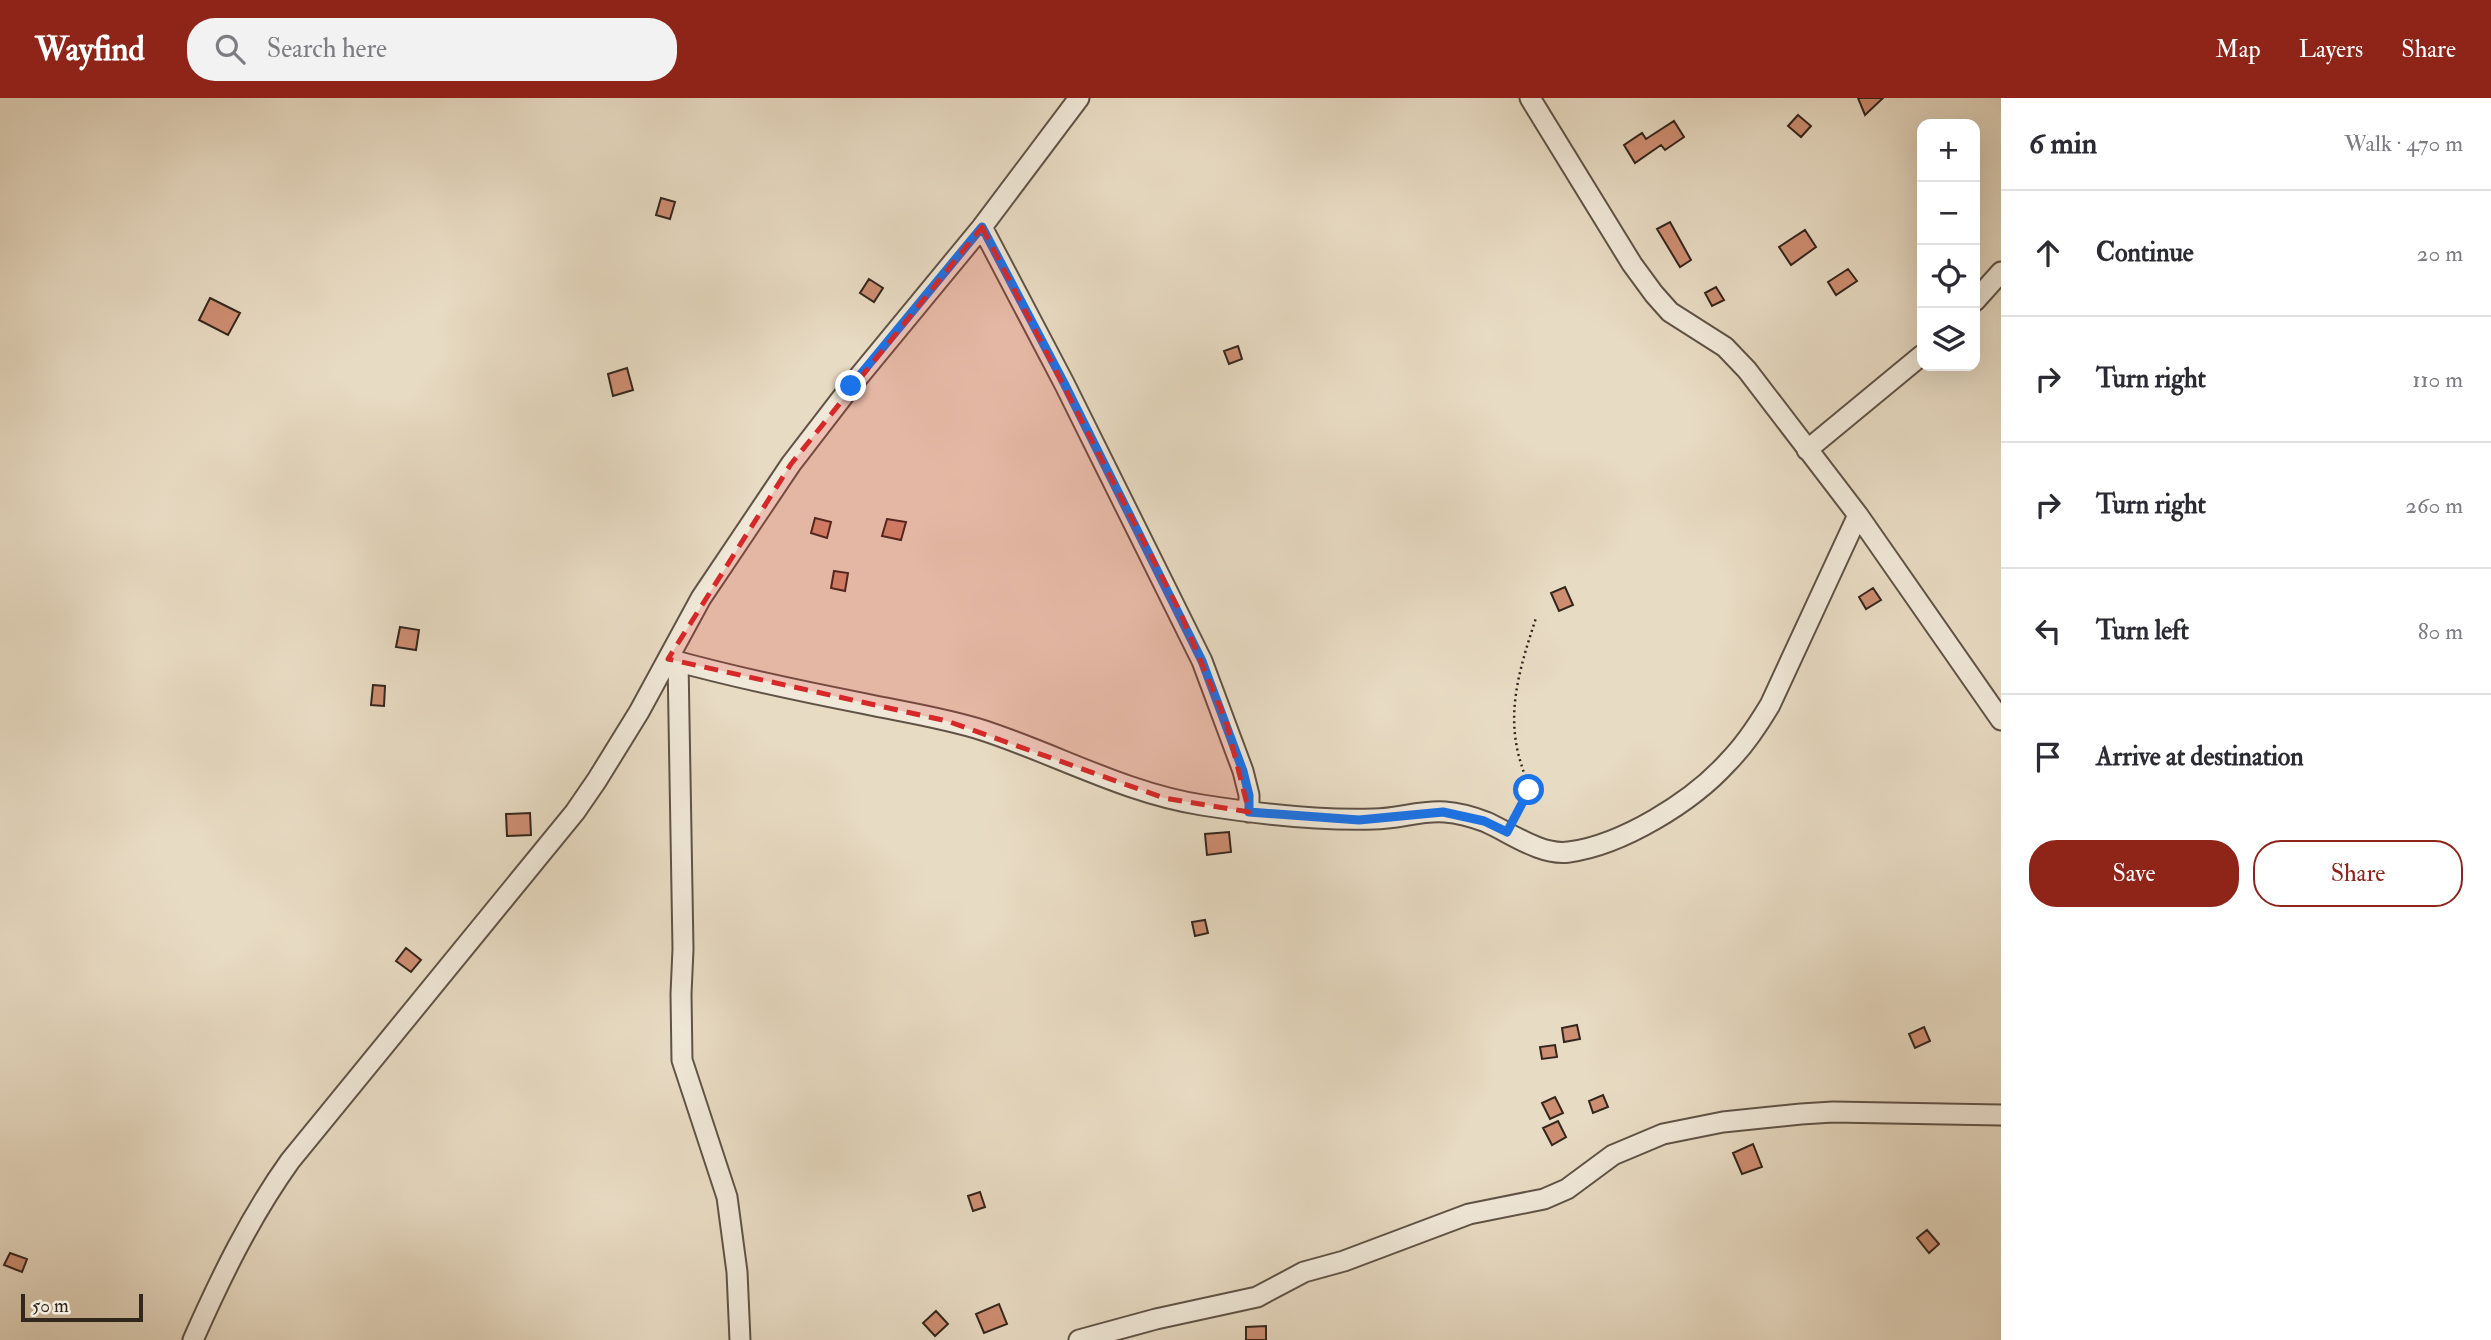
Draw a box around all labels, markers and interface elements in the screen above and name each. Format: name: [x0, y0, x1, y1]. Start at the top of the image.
search box: [187, 18, 677, 81]
text: Wayfind: [35, 29, 145, 70]
icon: search: [211, 30, 249, 68]
text: Search here: [267, 33, 387, 65]
text: Map: [2216, 34, 2261, 65]
text: Layers: [2299, 34, 2363, 65]
text: Share: [2401, 34, 2456, 65]
map controls: [1917, 119, 1980, 371]
button: +: [1917, 119, 1980, 182]
text: 6 min: [2029, 125, 2097, 162]
text: Walk · 470 m: [2344, 129, 2463, 158]
button: −: [1917, 182, 1980, 245]
icon: ahead: [2029, 234, 2067, 272]
text: Continue: [2096, 237, 2194, 269]
text: 20 m: [2417, 239, 2463, 268]
button: locate: [1917, 245, 1980, 308]
button: layers: [1917, 308, 1980, 371]
icon: right: [2029, 360, 2067, 398]
text: Turn right: [2096, 363, 2206, 395]
text: 110 m: [2412, 365, 2463, 394]
route end: [835, 370, 866, 401]
icon: right: [2029, 486, 2067, 524]
text: Turn right: [2096, 489, 2206, 521]
text: 260 m: [2405, 491, 2463, 520]
icon: left: [2029, 612, 2067, 650]
text: Turn left: [2096, 615, 2189, 647]
text: 80 m: [2418, 617, 2463, 646]
icon: arrive: [2029, 738, 2067, 776]
text: Arrive at destination: [2096, 741, 2304, 773]
route start: [1513, 774, 1544, 805]
button: Save: [2029, 840, 2239, 907]
button: Share: [2253, 840, 2463, 907]
scale bar: [21, 1291, 144, 1323]
text: 50 m: [32, 1294, 69, 1318]

